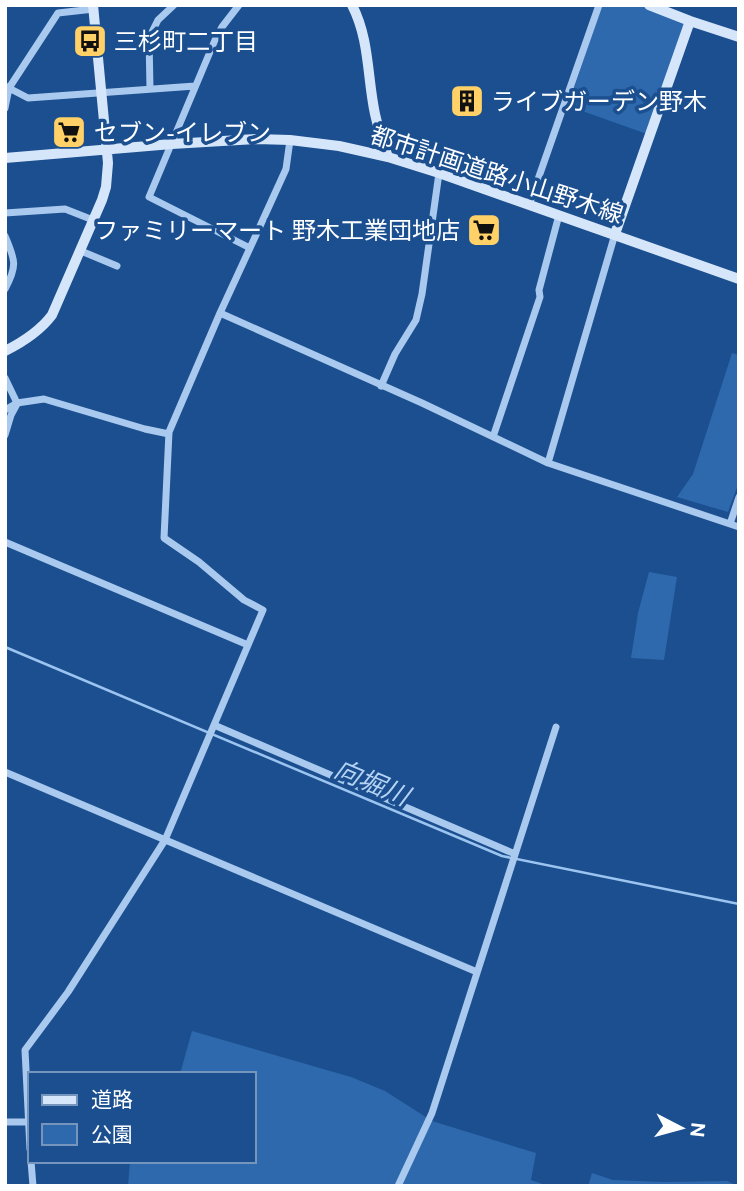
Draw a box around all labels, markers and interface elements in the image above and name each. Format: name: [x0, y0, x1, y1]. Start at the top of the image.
bus stop icon: 三杉町二丁目: [71, 22, 109, 60]
place label: 三杉町二丁目: [114, 27, 258, 55]
building icon: ライブガーデン野木: [448, 82, 486, 120]
place label: ライブガーデン野木: [491, 87, 707, 115]
supermarket icon: セブン-イレブン: [50, 113, 88, 151]
place label: セブン-イレブン: [94, 118, 271, 146]
street label: 都市計画道路小山野木線: [367, 120, 627, 228]
supermarket icon: ファミリーマート 野木工業団地店: [465, 211, 503, 249]
place label: ファミリーマート 野木工業団地店: [94, 216, 460, 244]
water label: 向堀川: [330, 752, 417, 813]
legend: [28, 1072, 256, 1163]
text: 道路: [91, 1087, 133, 1112]
north arrow: [646, 1093, 716, 1163]
text: N: [686, 1121, 710, 1138]
text: 公園: [91, 1122, 133, 1147]

